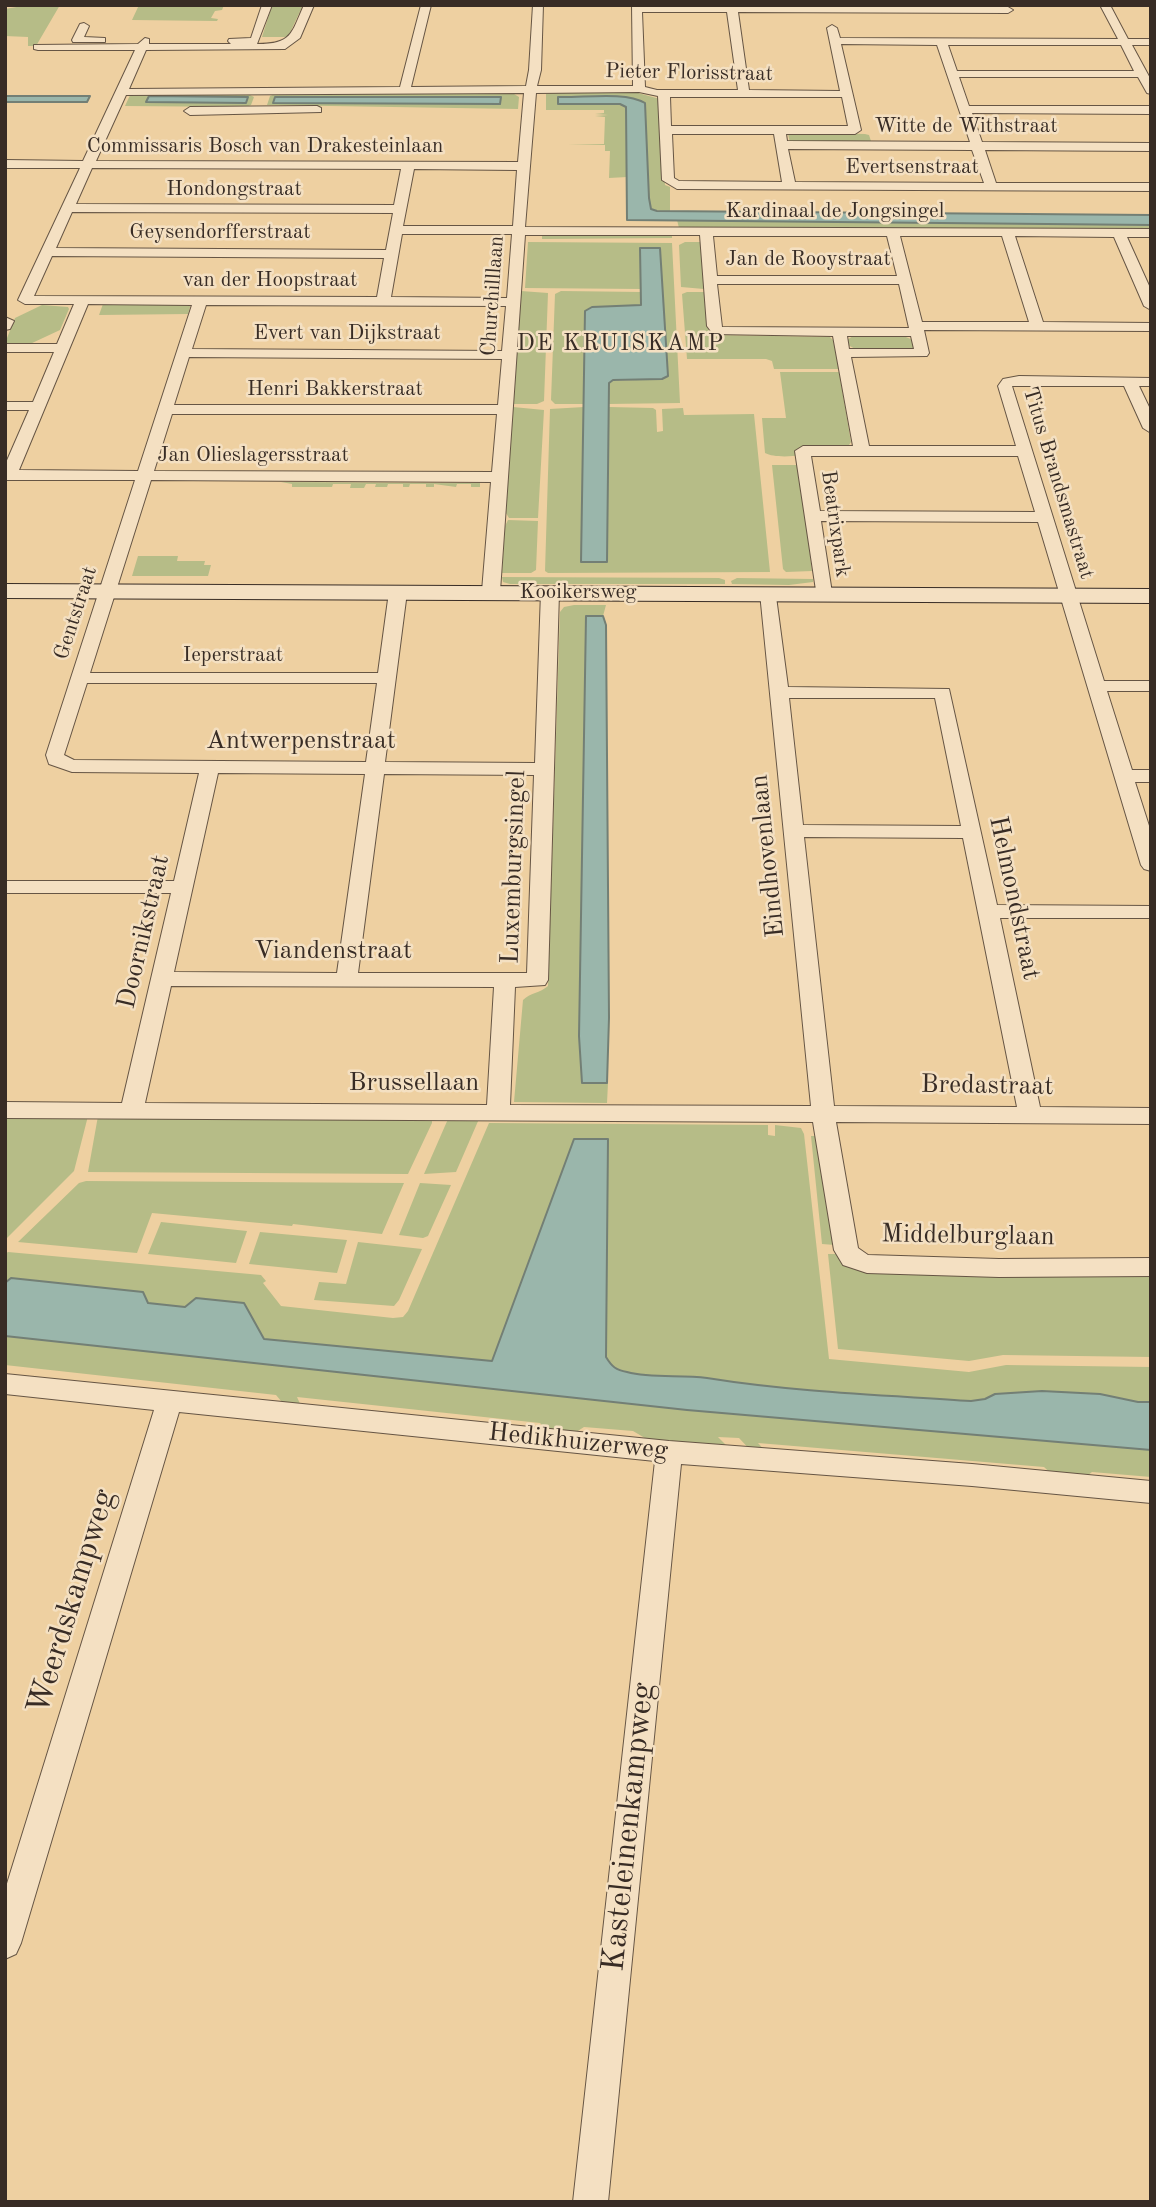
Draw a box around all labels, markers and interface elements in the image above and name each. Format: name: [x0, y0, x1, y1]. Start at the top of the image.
street label: Pieter Florisstraat: [605, 59, 773, 87]
street label: Witte de Withstraat: [874, 113, 1058, 139]
street label: Commissaris Bosch van Drakesteinlaan: [87, 133, 443, 159]
street label: Evertsenstraat: [845, 154, 979, 180]
street label: Hondongstraat: [166, 176, 302, 202]
street label: Kardinaal de Jongsingel: [726, 198, 944, 224]
street label: Geysendorfferstraat: [129, 219, 311, 245]
street label: Churchilllaan: [476, 235, 510, 357]
street label: Jan de Rooystraat: [725, 246, 891, 272]
street label: van der Hoopstraat: [183, 267, 357, 293]
street label: Evert van Dijkstraat: [253, 320, 441, 346]
district label: DE KRUISKAMP: [518, 330, 724, 358]
street label: Henri Bakkerstraat: [247, 376, 423, 402]
street label: Titus Brandsmastraat: [1017, 384, 1099, 582]
street label: Jan Olieslagersstraat: [157, 442, 349, 468]
street label: Beatrixpark: [815, 469, 855, 579]
street label: Gentstraat: [49, 563, 103, 663]
street label: Kooikersweg: [520, 579, 636, 605]
street label: Ieperstraat: [183, 642, 283, 668]
street label: Antwerpenstraat: [206, 725, 396, 757]
street label: Luxemburgsingel: [495, 769, 533, 965]
street label: Eindhovenlaan: [744, 773, 792, 939]
street label: Helmondstraat: [981, 813, 1047, 983]
street label: Doornikstraat: [111, 852, 177, 1012]
street label: Viandenstraat: [254, 935, 412, 967]
street label: Brussellaan: [349, 1067, 479, 1099]
street label: Bredastraat: [920, 1069, 1054, 1103]
street label: Middelburglaan: [881, 1219, 1055, 1253]
street label: Hedikhuizerweg: [487, 1417, 669, 1467]
street label: Weerdskampweg: [20, 1485, 124, 1719]
street label: Kasteleinenkampweg: [595, 1681, 663, 1973]

